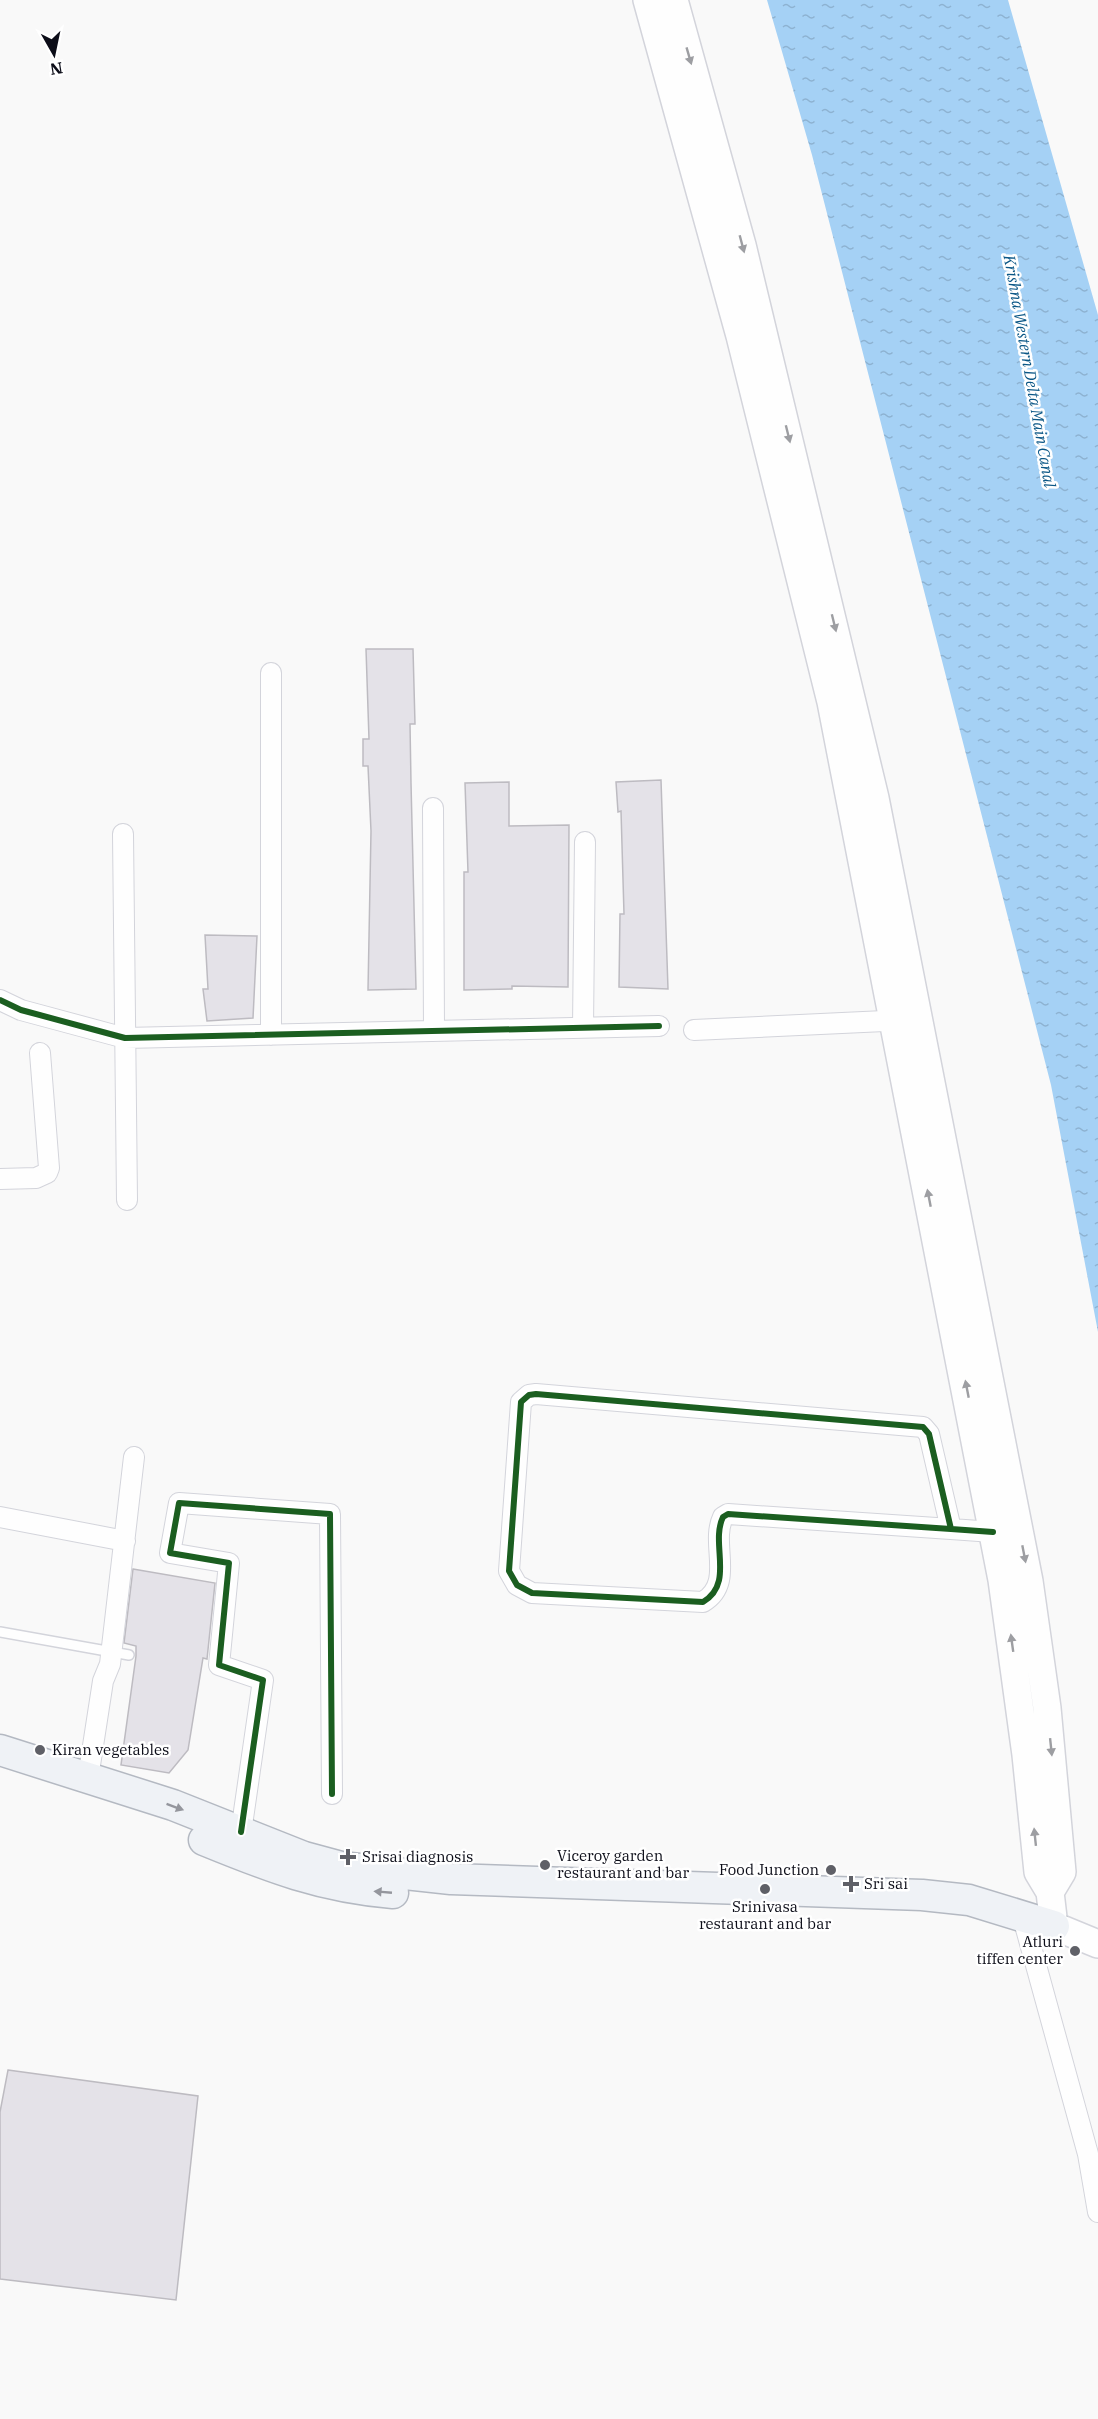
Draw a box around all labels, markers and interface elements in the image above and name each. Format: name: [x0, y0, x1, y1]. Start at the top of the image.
north arrow: [24, 24, 84, 84]
one-way arrow: [685, 47, 695, 65]
text: N: [49, 58, 64, 80]
one-way arrow: [737, 235, 747, 253]
water label: Krishna Western Delta Main Canal: [999, 252, 1060, 489]
one-way arrow: [783, 424, 793, 443]
one-way arrow: [829, 614, 839, 632]
one-way arrow: [924, 1188, 933, 1207]
one-way arrow: [962, 1379, 971, 1398]
one-way arrow: [1020, 1545, 1029, 1564]
one-way arrow: [1007, 1633, 1016, 1652]
one-way arrow: [1046, 1737, 1056, 1756]
place label: Kiran vegetables: [52, 1740, 169, 1759]
marker: Kiran vegetables: [33, 1743, 47, 1757]
one-way arrow: [167, 1802, 185, 1812]
one-way arrow: [1030, 1827, 1040, 1846]
place label: Viceroy garden restaurant and bar: [557, 1846, 689, 1882]
place label: Srisai diagnosis: [362, 1847, 473, 1866]
marker: Srisai diagnosis: [339, 1848, 357, 1866]
marker: Viceroy garden restaurant and bar: [538, 1858, 552, 1872]
place label: Food Junction: [719, 1860, 819, 1879]
marker: Food Junction: [824, 1863, 838, 1877]
place label: Sri sai: [864, 1874, 908, 1893]
marker: Sri sai: [842, 1875, 860, 1893]
marker: Srinivasa restaurant and bar: [758, 1882, 772, 1896]
one-way arrow: [373, 1887, 392, 1897]
place label: Srinivasa restaurant and bar: [699, 1897, 831, 1933]
place label: Atluri tiffen center: [977, 1932, 1063, 1968]
marker: Atluri tiffen center: [1068, 1944, 1082, 1958]

